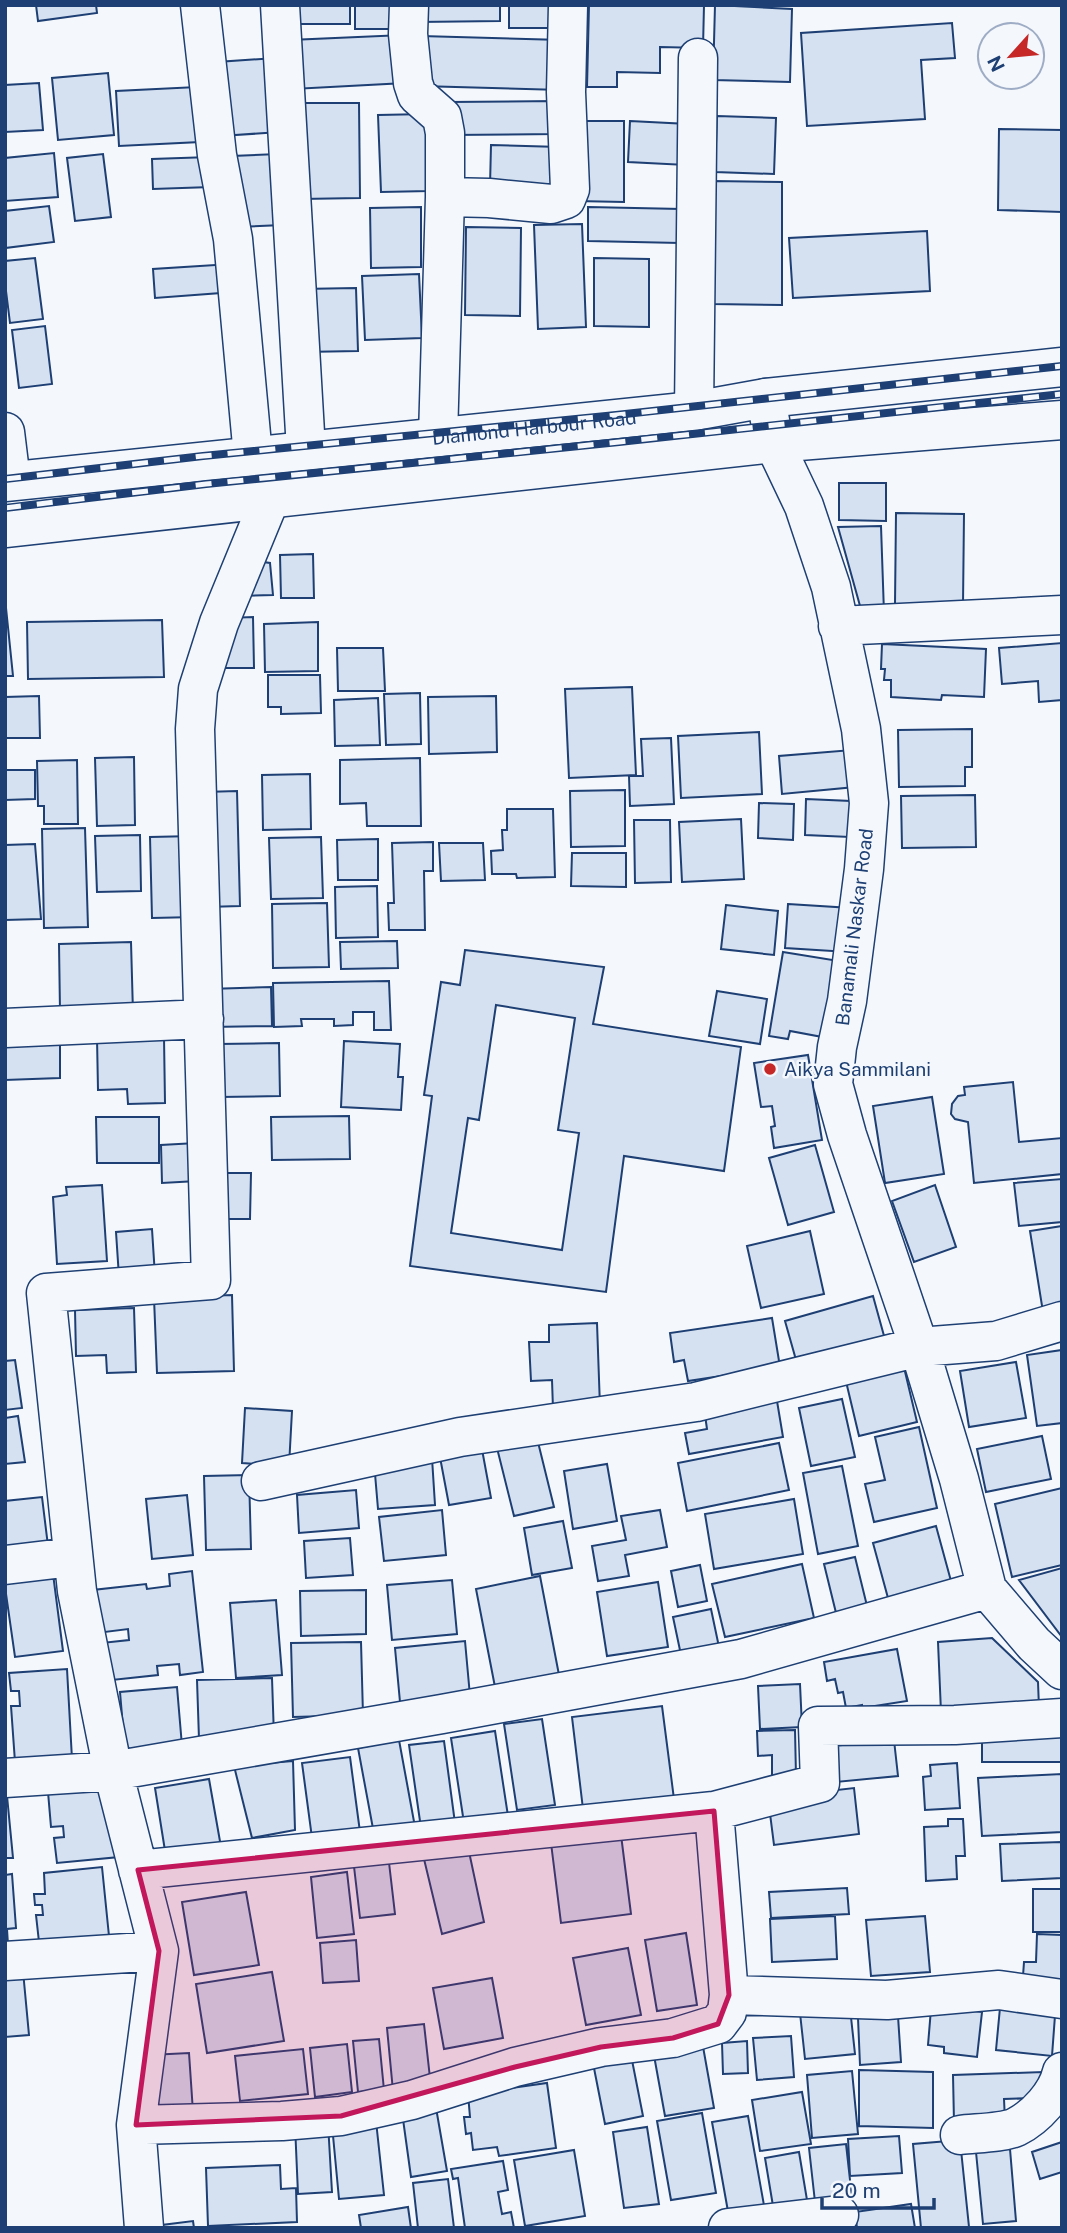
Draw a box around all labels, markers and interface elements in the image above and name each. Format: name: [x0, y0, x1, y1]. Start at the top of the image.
north arrow: [976, 21, 1046, 91]
text: N: [983, 52, 1009, 75]
street label: Diamond Harbour Road: [431, 406, 637, 449]
street label: Banamali Naskar Road: [831, 827, 877, 1027]
place label: Aikya Sammilani: [784, 1058, 931, 1080]
marker: Aikya Sammilani: [762, 1061, 778, 1077]
scale bar: [822, 2166, 934, 2210]
text: 20 m: [832, 2178, 881, 2203]

